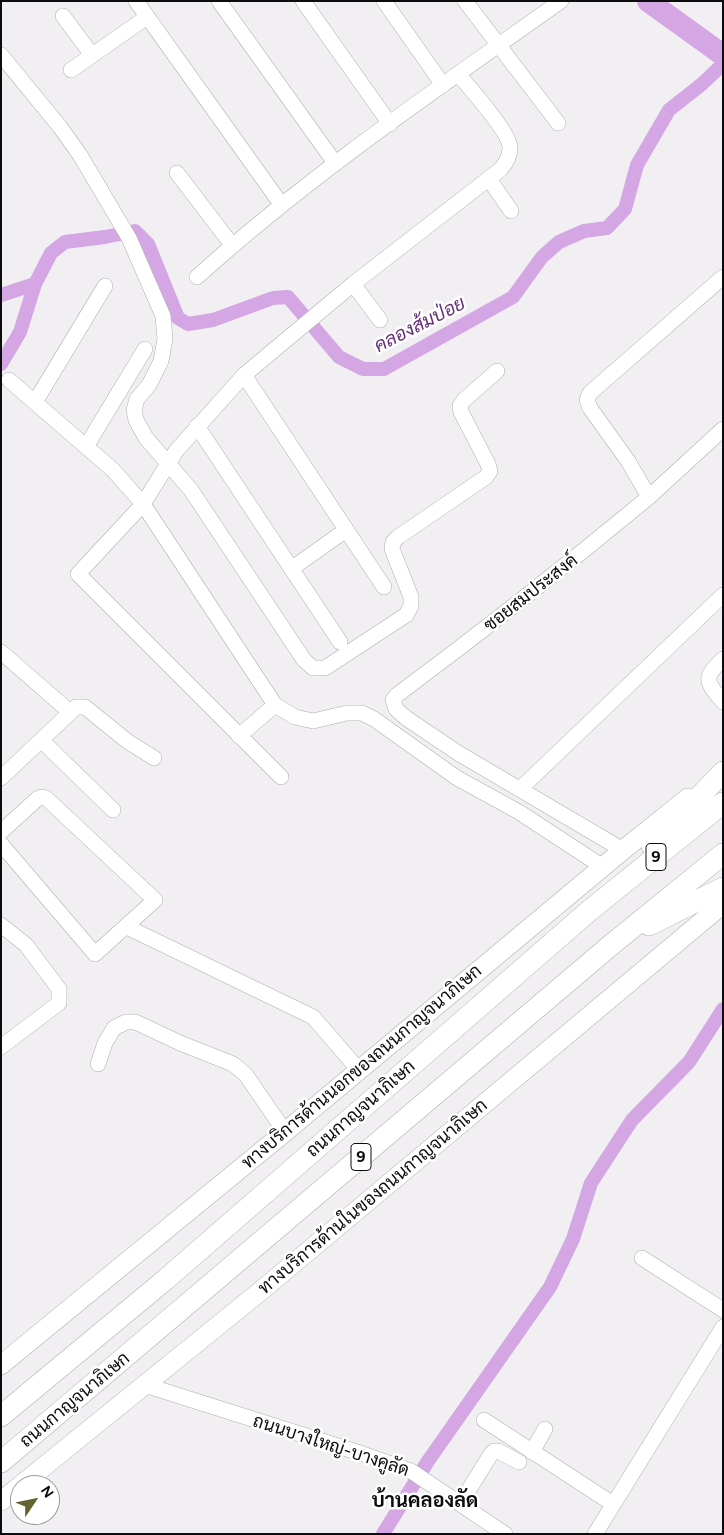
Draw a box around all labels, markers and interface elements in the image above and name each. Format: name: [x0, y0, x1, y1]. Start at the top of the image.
water label: คลองส้มป่อย: [371, 292, 469, 358]
street label: ซอยสมประสงค์: [480, 550, 582, 636]
road number: 9: [646, 844, 666, 870]
street label: ทางบริการด้านนอกของถนนกาญจนาภิเษก: [238, 960, 486, 1174]
street label: ถนนกาญจนาภิเษก: [302, 1056, 420, 1162]
street label: ทางบริการด้านในของถนนกาญจนาภิเษก: [254, 1095, 492, 1299]
road number: 9: [351, 1144, 371, 1170]
street label: ถนนกาญจนาภิเษก: [16, 1348, 134, 1452]
street label: ถนนบางใหญ่-บางคูลัด: [250, 1411, 412, 1481]
north arrow: [10, 1475, 60, 1525]
text: N: [37, 1483, 57, 1501]
district label: บ้านคลองลัด: [372, 1489, 478, 1513]

